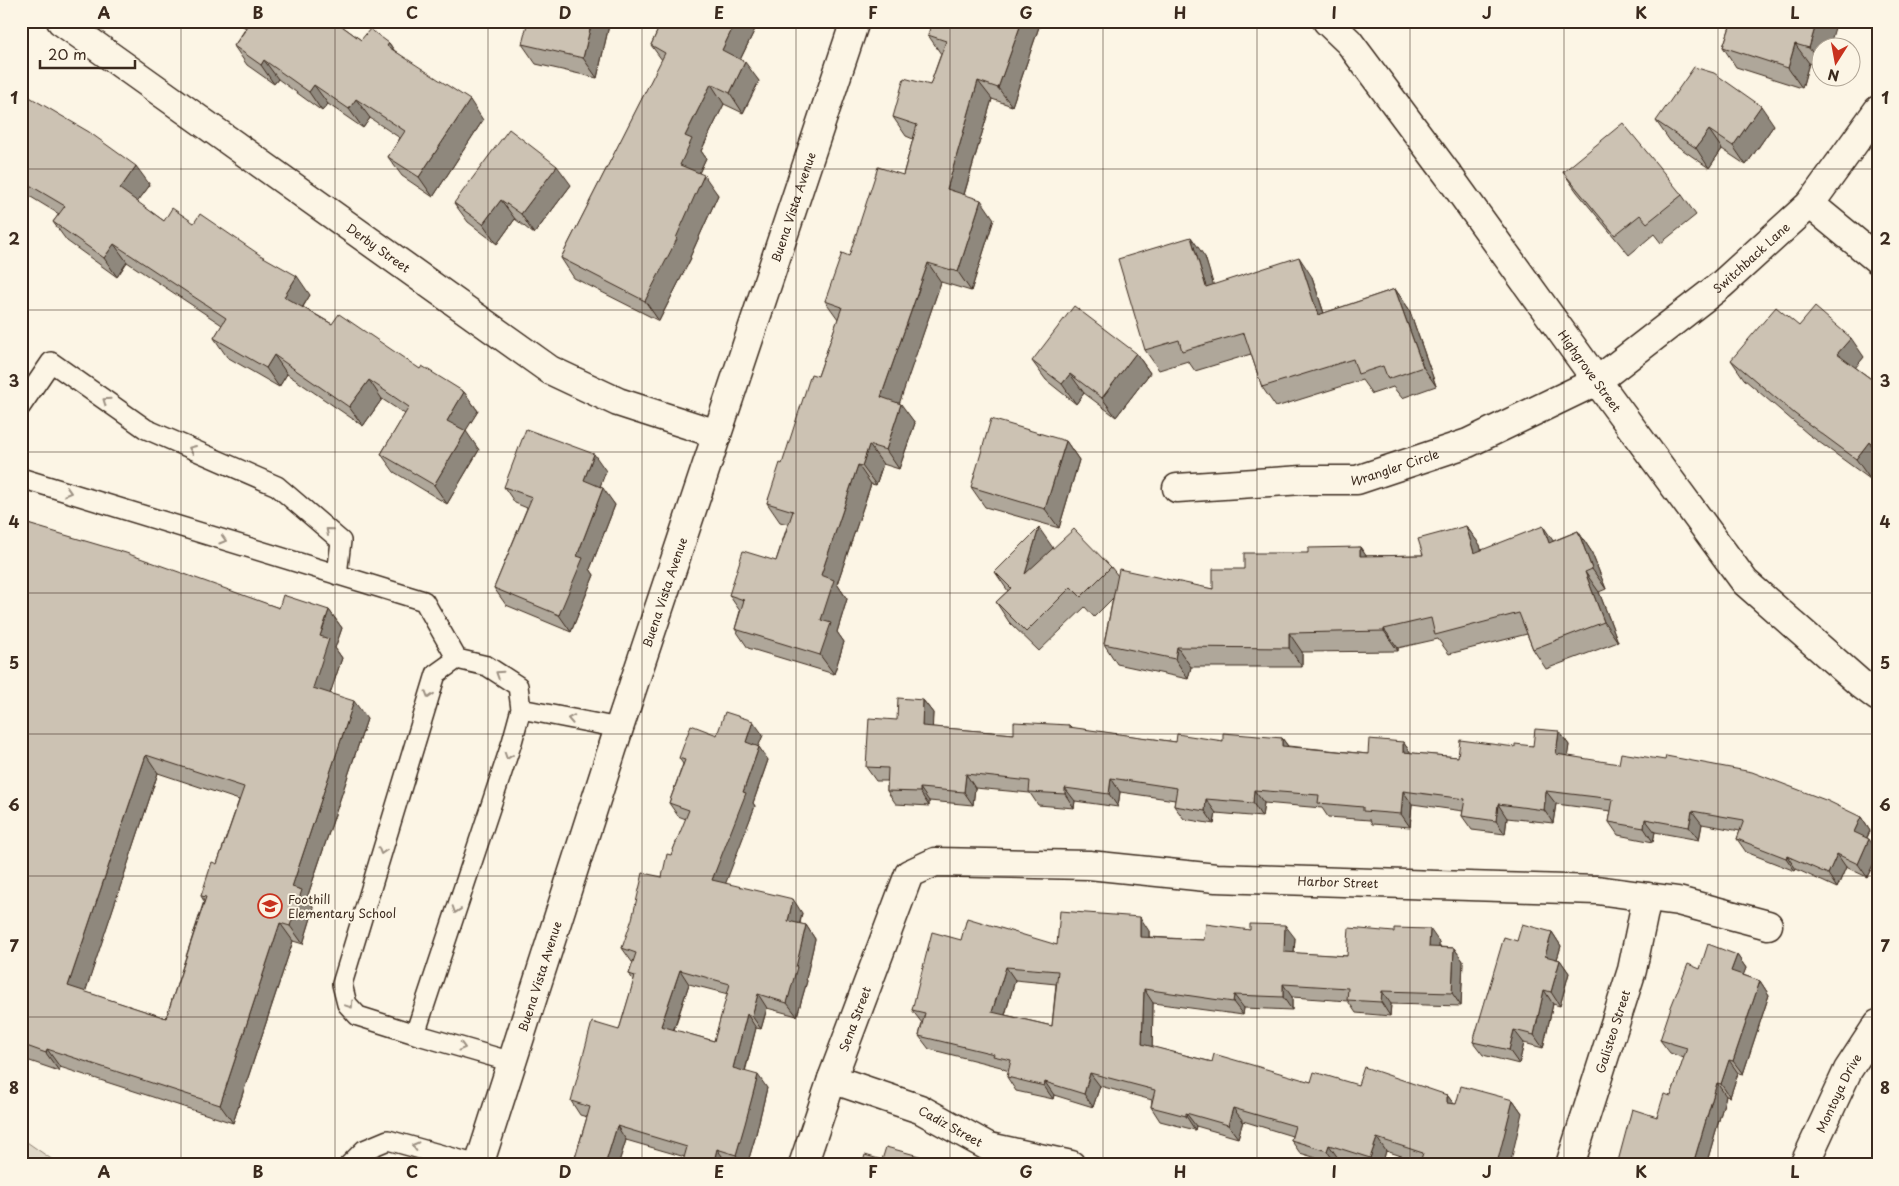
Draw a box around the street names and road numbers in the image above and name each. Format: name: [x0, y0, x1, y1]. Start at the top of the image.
street label: Buena Vista Avenue: [766, 150, 820, 265]
street label: Switchback Lane: [1709, 218, 1794, 297]
street label: Derby Street: [343, 219, 414, 277]
street label: Highgrove Street: [1554, 326, 1626, 416]
street label: Wrangler Circle: [1351, 444, 1442, 489]
street label: Buena Vista Avenue: [638, 535, 691, 650]
street label: Harbor Street: [1297, 872, 1379, 892]
street label: Buena Vista Avenue: [513, 919, 566, 1034]
street label: Sena Street: [834, 984, 875, 1054]
street label: Galisteo Street: [1591, 987, 1634, 1076]
street label: Montoya Drive: [1811, 1049, 1866, 1135]
street label: Cadiz Street: [915, 1101, 986, 1151]

